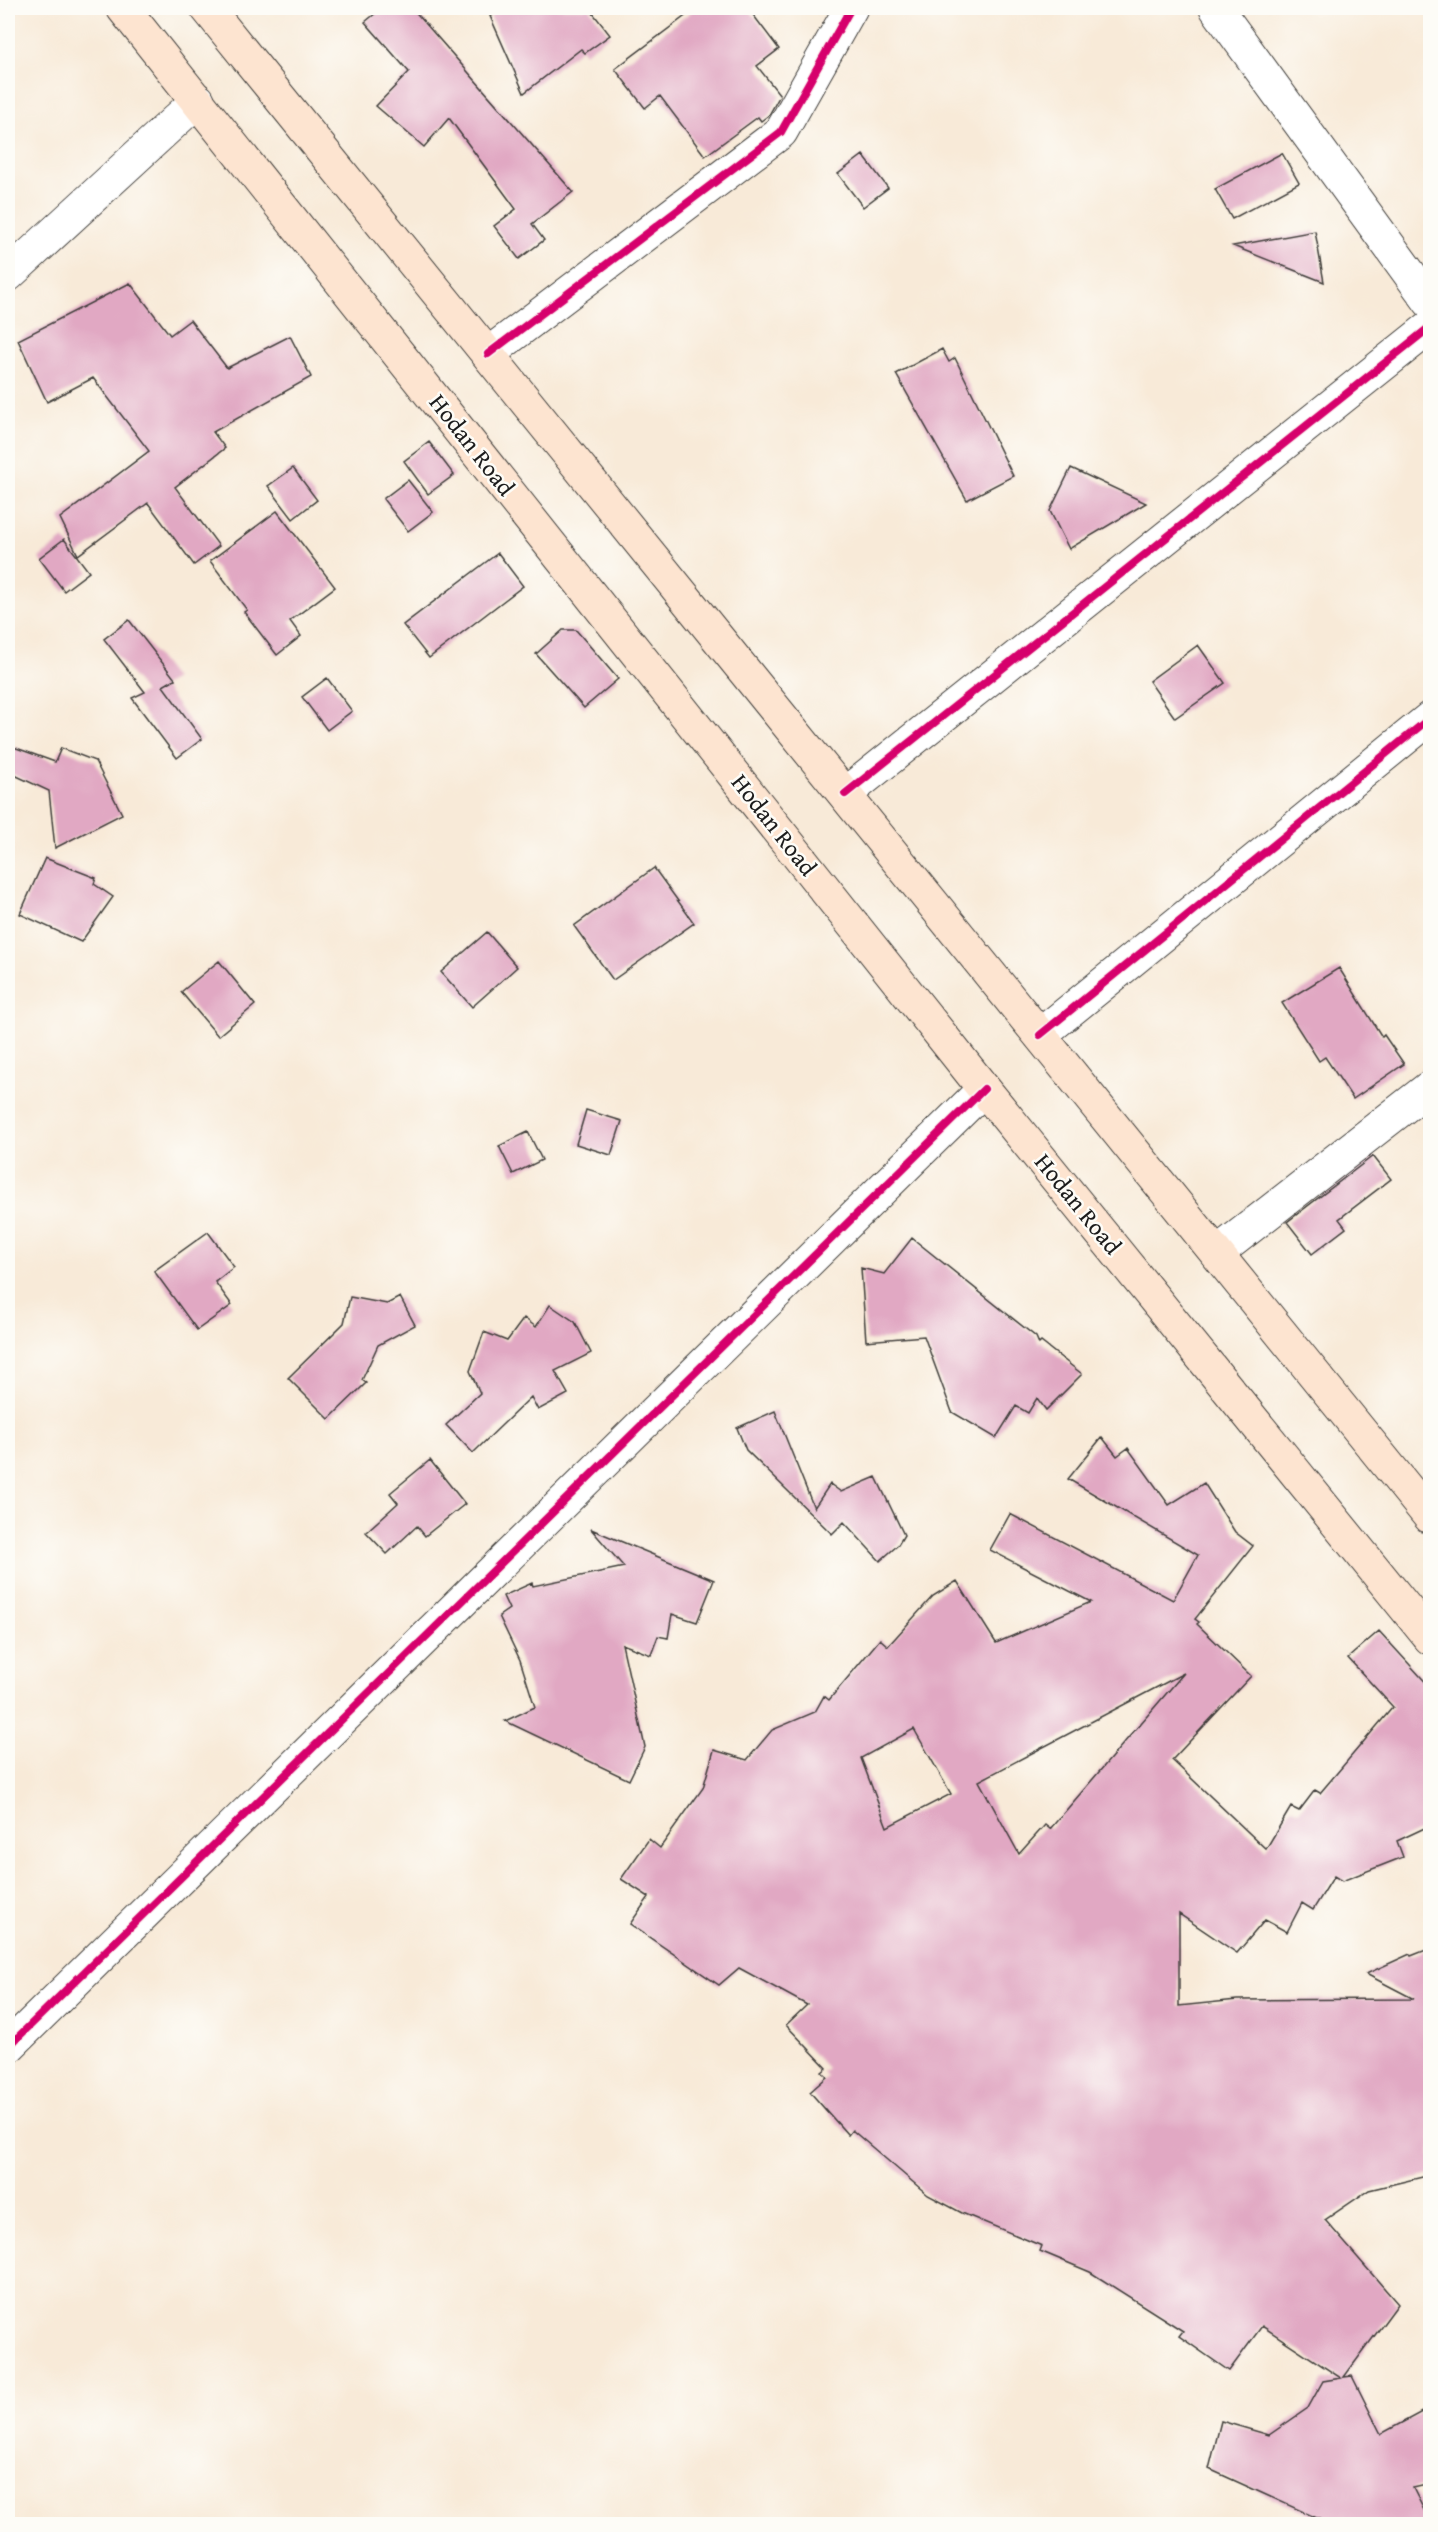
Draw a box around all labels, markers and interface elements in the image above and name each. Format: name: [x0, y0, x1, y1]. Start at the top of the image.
street label: Hodan Road: [421, 386, 524, 503]
street label: Hodan Road: [723, 766, 826, 883]
street label: Hodan Road: [1027, 1146, 1130, 1262]

